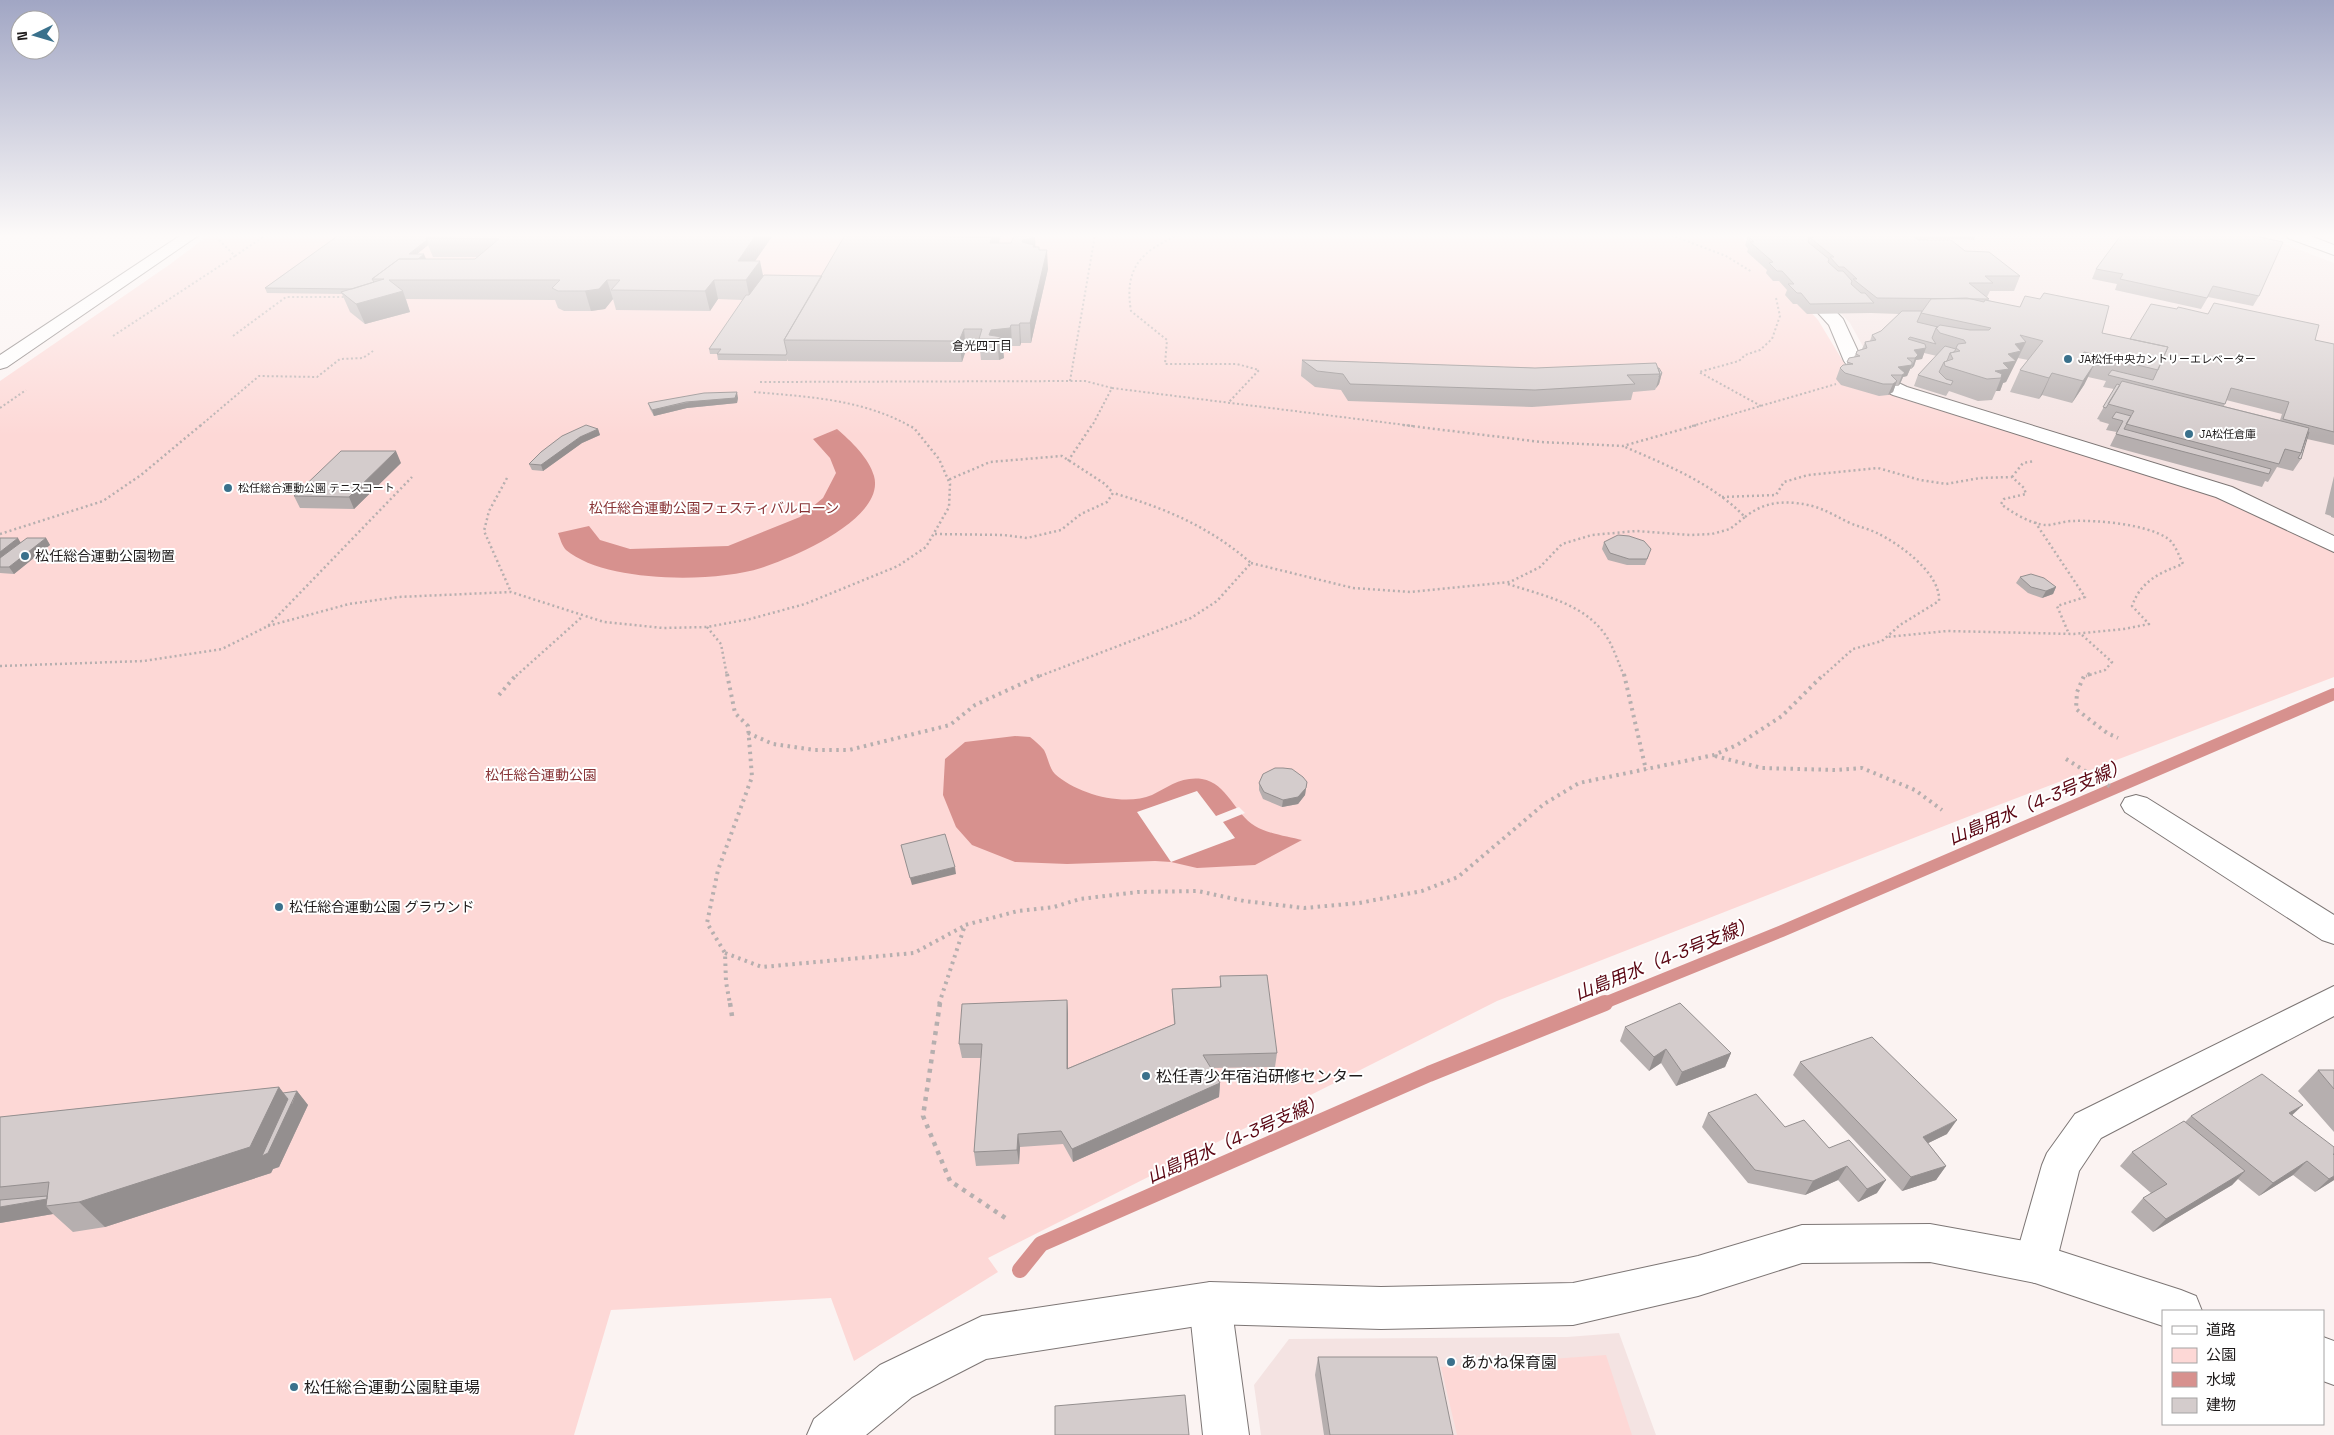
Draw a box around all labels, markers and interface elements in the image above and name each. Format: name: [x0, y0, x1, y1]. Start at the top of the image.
north arrow: [10, 10, 60, 60]
text: N: [13, 31, 31, 42]
district label: 倉光四丁目: [952, 338, 1012, 354]
place label: JA松任中央カントリーエレベーター: [2078, 352, 2256, 366]
marker: JA松任中央カントリーエレベーター: [2062, 353, 2074, 365]
place label: JA松任倉庫: [2199, 427, 2256, 441]
marker: JA松任倉庫: [2183, 428, 2195, 440]
place label: 松任総合運動公園 テニスコート: [238, 481, 395, 495]
marker: 松任総合運動公園 テニスコート: [222, 482, 234, 494]
park label: 松任総合運動公園フェスティバルローン: [589, 499, 839, 517]
place label: 松任総合運動公園物置: [35, 547, 175, 565]
marker: 松任総合運動公園物置: [19, 550, 31, 562]
water label: 山島用水（4-3号支線）: [1945, 753, 2131, 850]
park label: 松任総合運動公園: [485, 766, 597, 784]
place label: 松任総合運動公園 グラウンド: [289, 898, 475, 916]
marker: 松任総合運動公園 グラウンド: [273, 901, 285, 913]
water label: 山島用水（4-3号支線）: [1571, 912, 1758, 1005]
place label: 松任青少年宿泊研修センター: [1156, 1066, 1364, 1087]
marker: 松任青少年宿泊研修センター: [1140, 1070, 1152, 1082]
water label: 山島用水（4-3号支線）: [1143, 1089, 1328, 1188]
legend: [2162, 1310, 2324, 1425]
text: 道路: [2206, 1320, 2236, 1339]
text: 公園: [2206, 1345, 2236, 1364]
place label: あかね保育園: [1461, 1352, 1557, 1373]
marker: あかね保育園: [1445, 1356, 1457, 1368]
text: 水域: [2206, 1370, 2236, 1389]
place label: 松任総合運動公園駐車場: [304, 1377, 480, 1398]
marker: 松任総合運動公園駐車場: [288, 1381, 300, 1393]
text: 建物: [2206, 1395, 2236, 1414]

